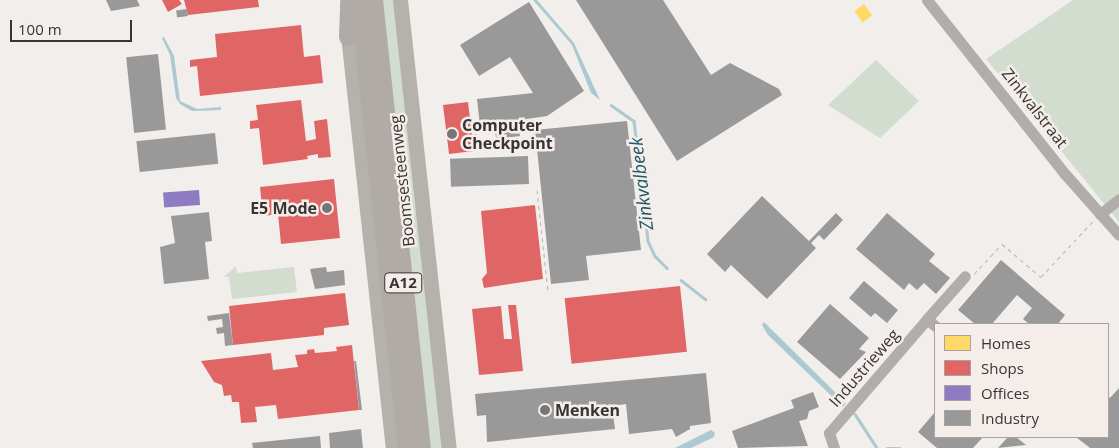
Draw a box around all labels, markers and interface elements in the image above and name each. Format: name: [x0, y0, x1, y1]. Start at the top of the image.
scale bar: [12, 10, 135, 42]
text: 100 m: [18, 19, 62, 39]
street label: Zinkvalstraat: [998, 64, 1072, 152]
street label: Boomsesteenweg: [386, 114, 418, 248]
place label: Computer Checkpoint: [462, 115, 553, 153]
marker: Computer Checkpoint: [446, 128, 458, 140]
water label: Zinkvalbeek: [625, 136, 657, 232]
place label: E5 Mode: [250, 198, 317, 218]
marker: E5 Mode: [321, 202, 333, 214]
road number: A12: [383, 270, 423, 296]
legend: [934, 323, 1109, 438]
street label: Industrieweg: [825, 325, 903, 411]
text: Homes: [981, 333, 1031, 353]
text: Shops: [981, 358, 1024, 378]
text: Offices: [981, 383, 1029, 403]
place label: Menken: [555, 400, 620, 420]
marker: Menken: [539, 404, 551, 416]
text: Industry: [981, 408, 1039, 428]

